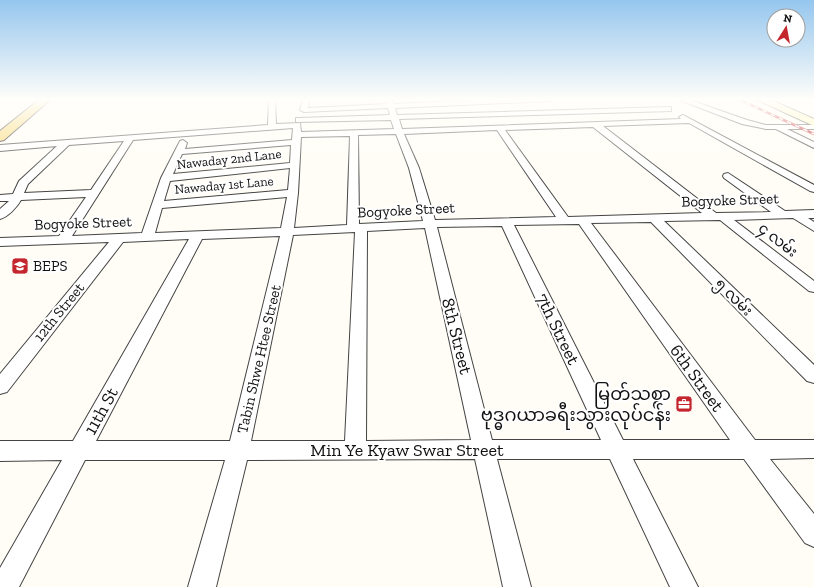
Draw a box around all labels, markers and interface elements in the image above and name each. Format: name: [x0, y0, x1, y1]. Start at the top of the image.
north arrow: [766, 8, 806, 48]
text: N: [782, 11, 794, 26]
street label: Nawaday 2nd Lane: [176, 146, 282, 172]
street label: Nawaday 1st Lane: [174, 173, 274, 197]
street label: Bogyoke Street: [681, 189, 780, 211]
street label: Bogyoke Street: [357, 198, 456, 222]
street label: Bogyoke Street: [34, 212, 133, 234]
street label: ၄ လမ်း: [753, 218, 802, 263]
school or university icon: BEPS: [10, 256, 30, 276]
place label: BEPS: [33, 257, 68, 275]
street label: ၅ လမ်း: [709, 274, 757, 322]
street label: 12th Street: [30, 279, 88, 345]
street label: Tabin Shwe Htee Street: [233, 283, 285, 435]
street label: 7th Street: [531, 290, 585, 369]
street label: 8th Street: [437, 296, 477, 377]
street label: 6th Street: [665, 340, 729, 416]
place label: မြတ်သစ္စာ ဗုဒ္ဓဂယာခရီးသွားလုပ်ငန်း: [481, 381, 671, 430]
street label: 11th St: [79, 383, 123, 439]
office icon: မြတ်သစ္စာ ဗုဒ္ဓဂယာခရီးသွားလုပ်ငန်း: [674, 394, 694, 414]
street label: Min Ye Kyaw Swar Street: [310, 439, 504, 461]

